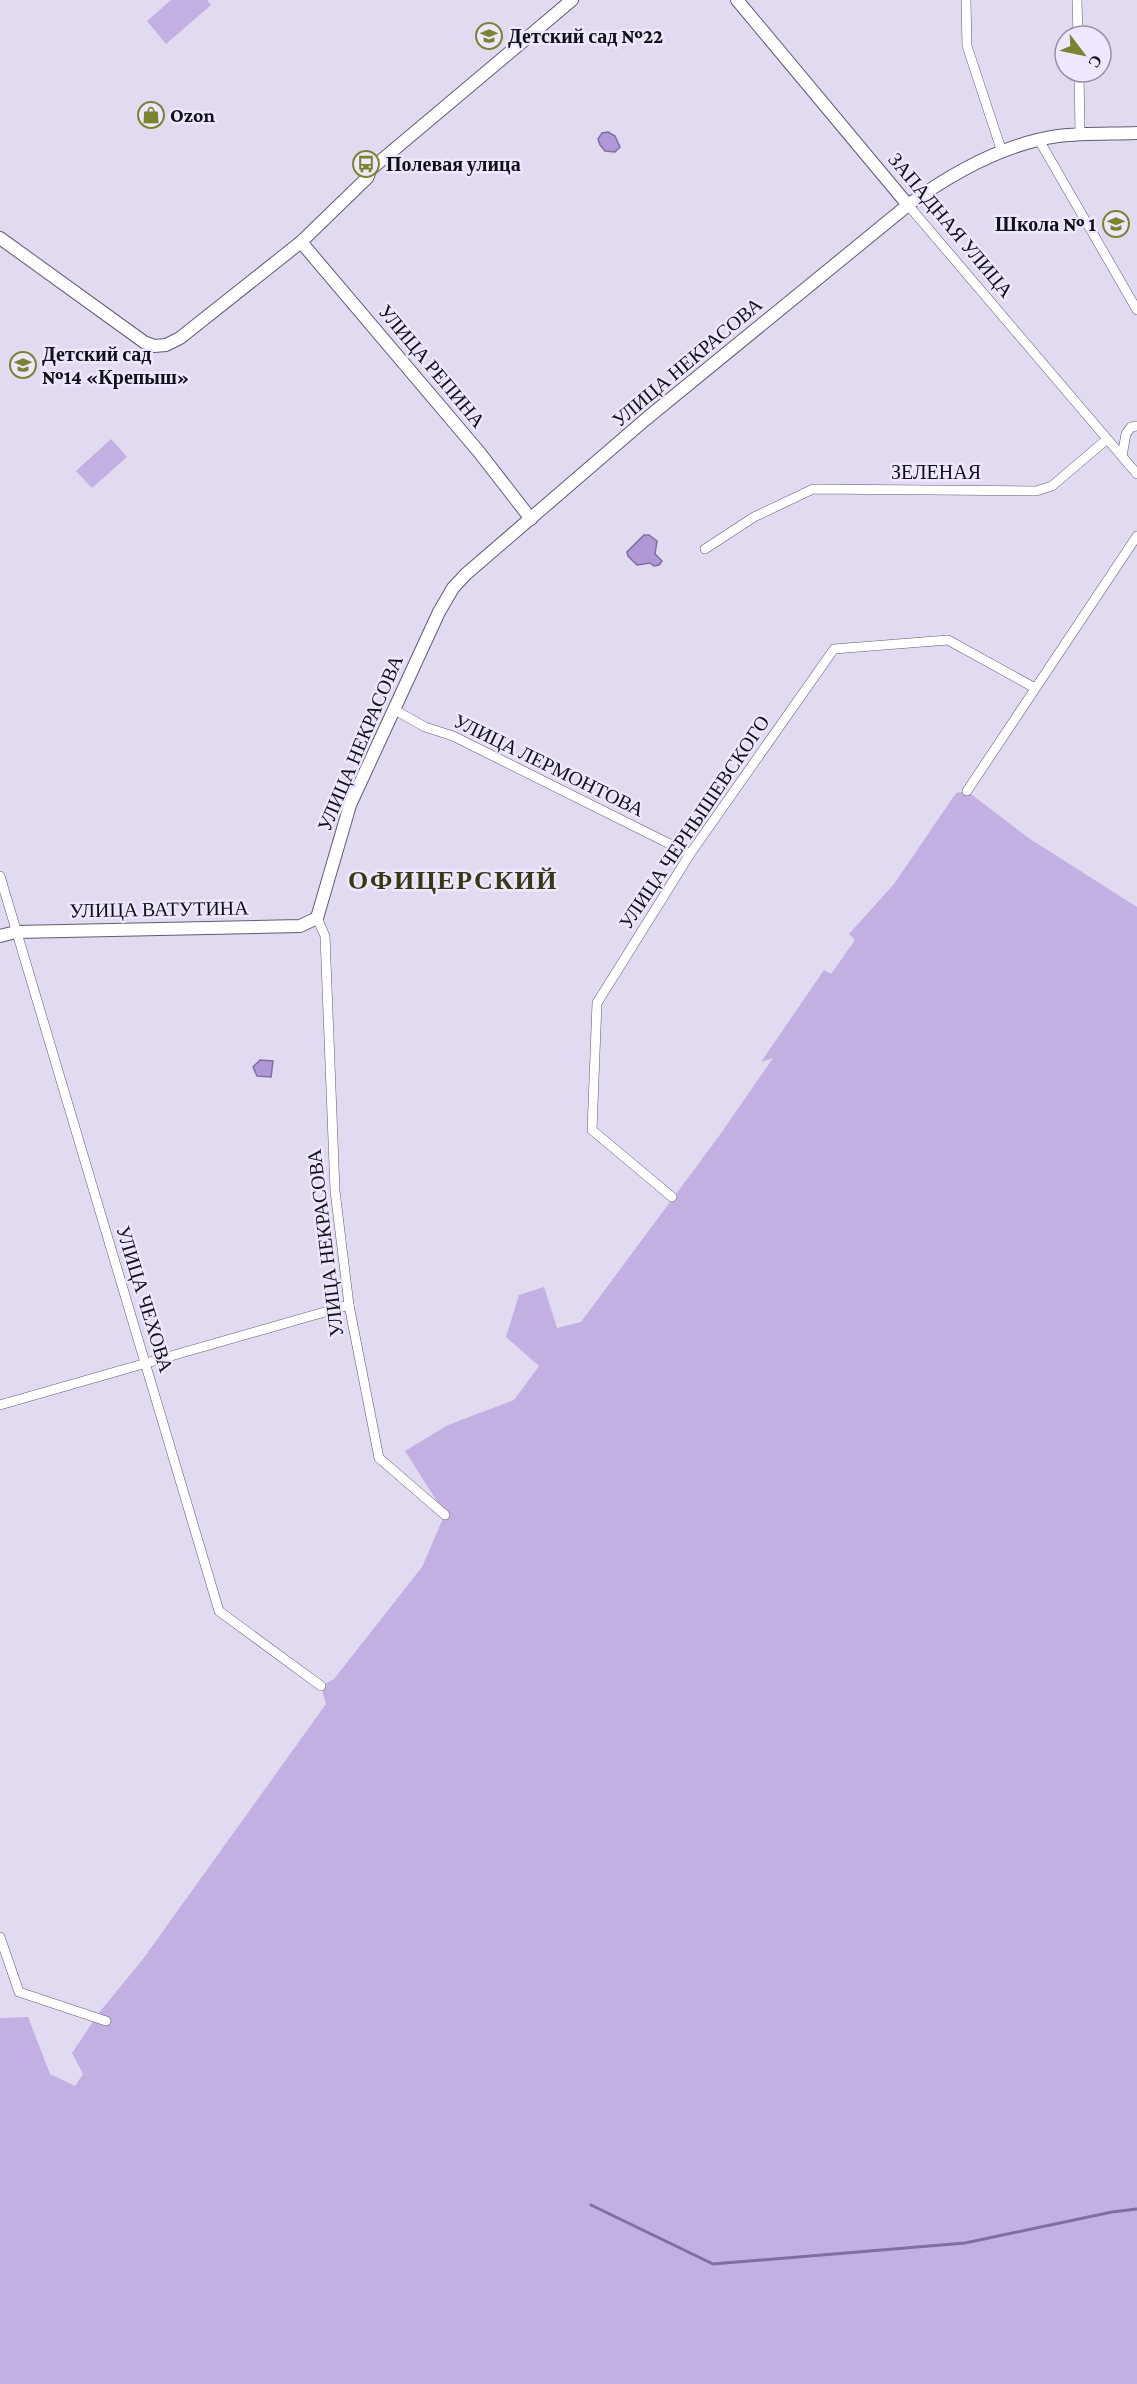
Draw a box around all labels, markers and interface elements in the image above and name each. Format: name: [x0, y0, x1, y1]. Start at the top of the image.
school or university icon: Детский сад №22: [474, 21, 504, 51]
north arrow: [1053, 24, 1113, 84]
place label: Детский сад №22: [508, 25, 663, 48]
text: С: [1085, 52, 1106, 71]
shop icon: Ozon: [136, 100, 166, 130]
place label: Ozon: [170, 104, 215, 126]
street label: ЗАПАДНАЯ УЛИЦА: [883, 148, 1018, 303]
bus stop icon: Полевая улица: [351, 149, 381, 179]
place label: Полевая улица: [386, 153, 521, 176]
school or university icon: Школа № 1: [1101, 209, 1131, 239]
place label: Школа № 1: [995, 213, 1097, 235]
street label: УЛИЦА НЕКРАСОВА: [608, 293, 767, 432]
street label: УЛИЦА РЕПИНА: [373, 300, 490, 433]
place label: Детский сад №14 «Крепыш»: [42, 343, 189, 389]
school or university icon: Детский сад №14 «Крепыш»: [8, 350, 38, 380]
street label: ЗЕЛЕНАЯ: [891, 461, 981, 483]
street label: УЛИЦА НЕКРАСОВА: [313, 651, 408, 835]
street label: УЛИЦА ЛЕРМОНТОВА: [450, 709, 648, 822]
street label: УЛИЦА ЧЕРНЫШЕВСКОГО: [614, 711, 775, 933]
district label: ОФИЦЕРСКИЙ: [348, 866, 558, 895]
street label: УЛИЦА ВАТУТИНА: [69, 896, 249, 923]
street label: УЛИЦА НЕКРАСОВА: [303, 1147, 348, 1338]
street label: УЛИЦА ЧЕХОВА: [111, 1223, 178, 1376]

